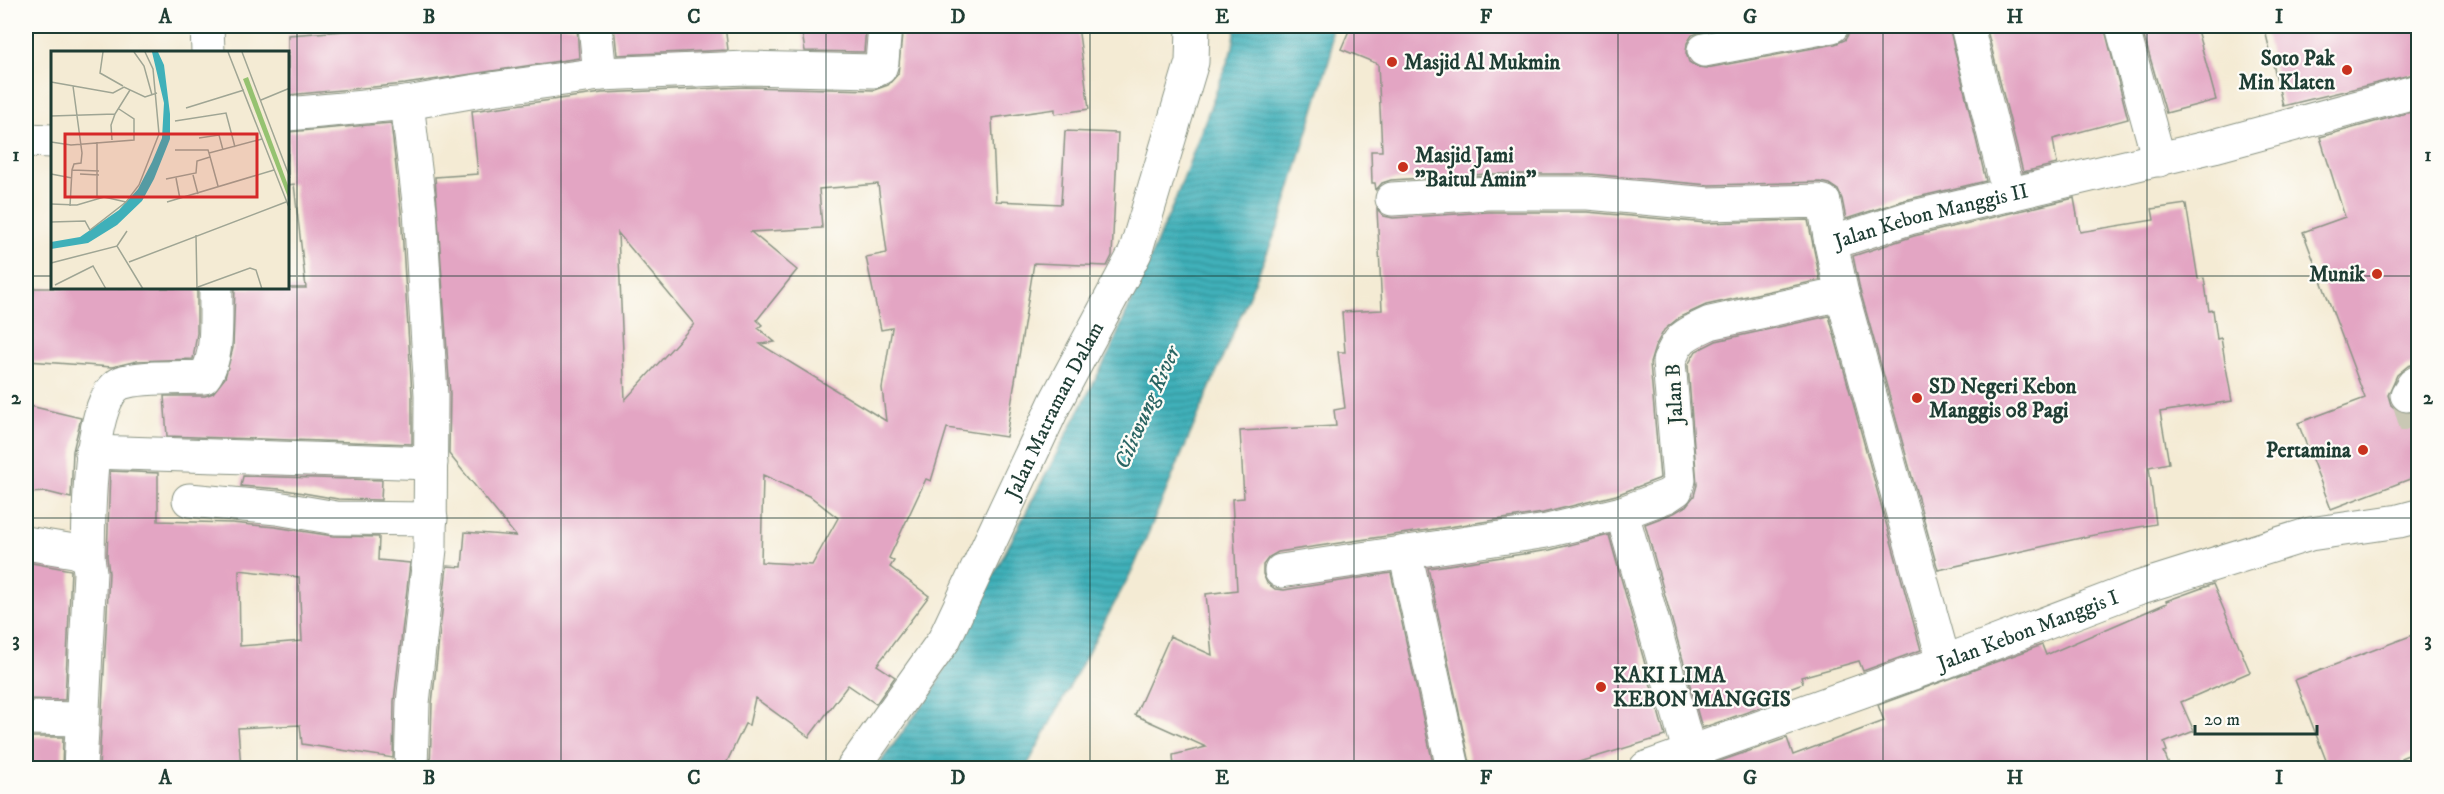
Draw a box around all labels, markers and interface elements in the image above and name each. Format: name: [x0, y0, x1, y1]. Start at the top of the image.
text: A: [158, 5, 173, 30]
text: B: [423, 5, 435, 30]
text: C: [687, 5, 701, 30]
text: D: [951, 5, 966, 30]
text: E: [1215, 5, 1229, 30]
text: F: [1480, 5, 1493, 30]
text: G: [1743, 5, 1757, 30]
text: H: [2007, 5, 2024, 30]
text: I: [2275, 5, 2283, 30]
place label: Soto Pak Min Klaten: [2239, 46, 2336, 96]
place label: Masjid Al Mukmin: [1404, 50, 1561, 77]
inset map: [51, 51, 290, 290]
marker: Masjid Al Mukmin: [1385, 55, 1399, 69]
marker: Soto Pak Min Klaten: [2340, 63, 2354, 77]
text: 1: [12, 143, 20, 168]
place label: Masjid Jami "Baitul Amin": [1415, 143, 1537, 193]
text: 1: [2424, 143, 2432, 168]
marker: Masjid Jami "Baitul Amin": [1396, 160, 1410, 174]
street label: Jalan Kebon Manggis II: [1829, 178, 2031, 256]
place label: Munik: [2309, 262, 2366, 288]
marker: Munik: [2370, 267, 2384, 281]
street label: Jalan Matraman Dalam: [999, 317, 1110, 505]
water label: Ciliwung River: [1108, 340, 1187, 473]
street label: Jalan B: [1660, 363, 1690, 427]
place label: SD Negeri Kebon Manggis 08 Pagi: [1929, 374, 2078, 424]
text: 2: [11, 386, 22, 411]
text: 2: [2423, 386, 2434, 411]
marker: SD Negeri Kebon Manggis 08 Pagi: [1910, 391, 1924, 405]
place label: Pertamina: [2266, 438, 2352, 464]
marker: Pertamina: [2356, 443, 2370, 457]
street label: Jalan Kebon Manggis I: [1932, 585, 2122, 678]
text: 3: [12, 628, 20, 653]
text: 3: [2424, 628, 2432, 653]
place label: KAKI LIMA KEBON MANGGIS: [1613, 663, 1791, 713]
marker: KAKI LIMA KEBON MANGGIS: [1594, 680, 1608, 694]
scale bar: [2195, 698, 2316, 736]
text: 20 m: [2204, 709, 2240, 731]
text: A: [158, 766, 173, 791]
text: B: [423, 766, 435, 791]
text: C: [687, 766, 701, 791]
text: D: [951, 766, 966, 791]
text: E: [1215, 766, 1229, 791]
text: F: [1480, 766, 1493, 791]
text: G: [1743, 766, 1757, 791]
text: H: [2007, 766, 2024, 791]
text: I: [2275, 766, 2283, 791]

